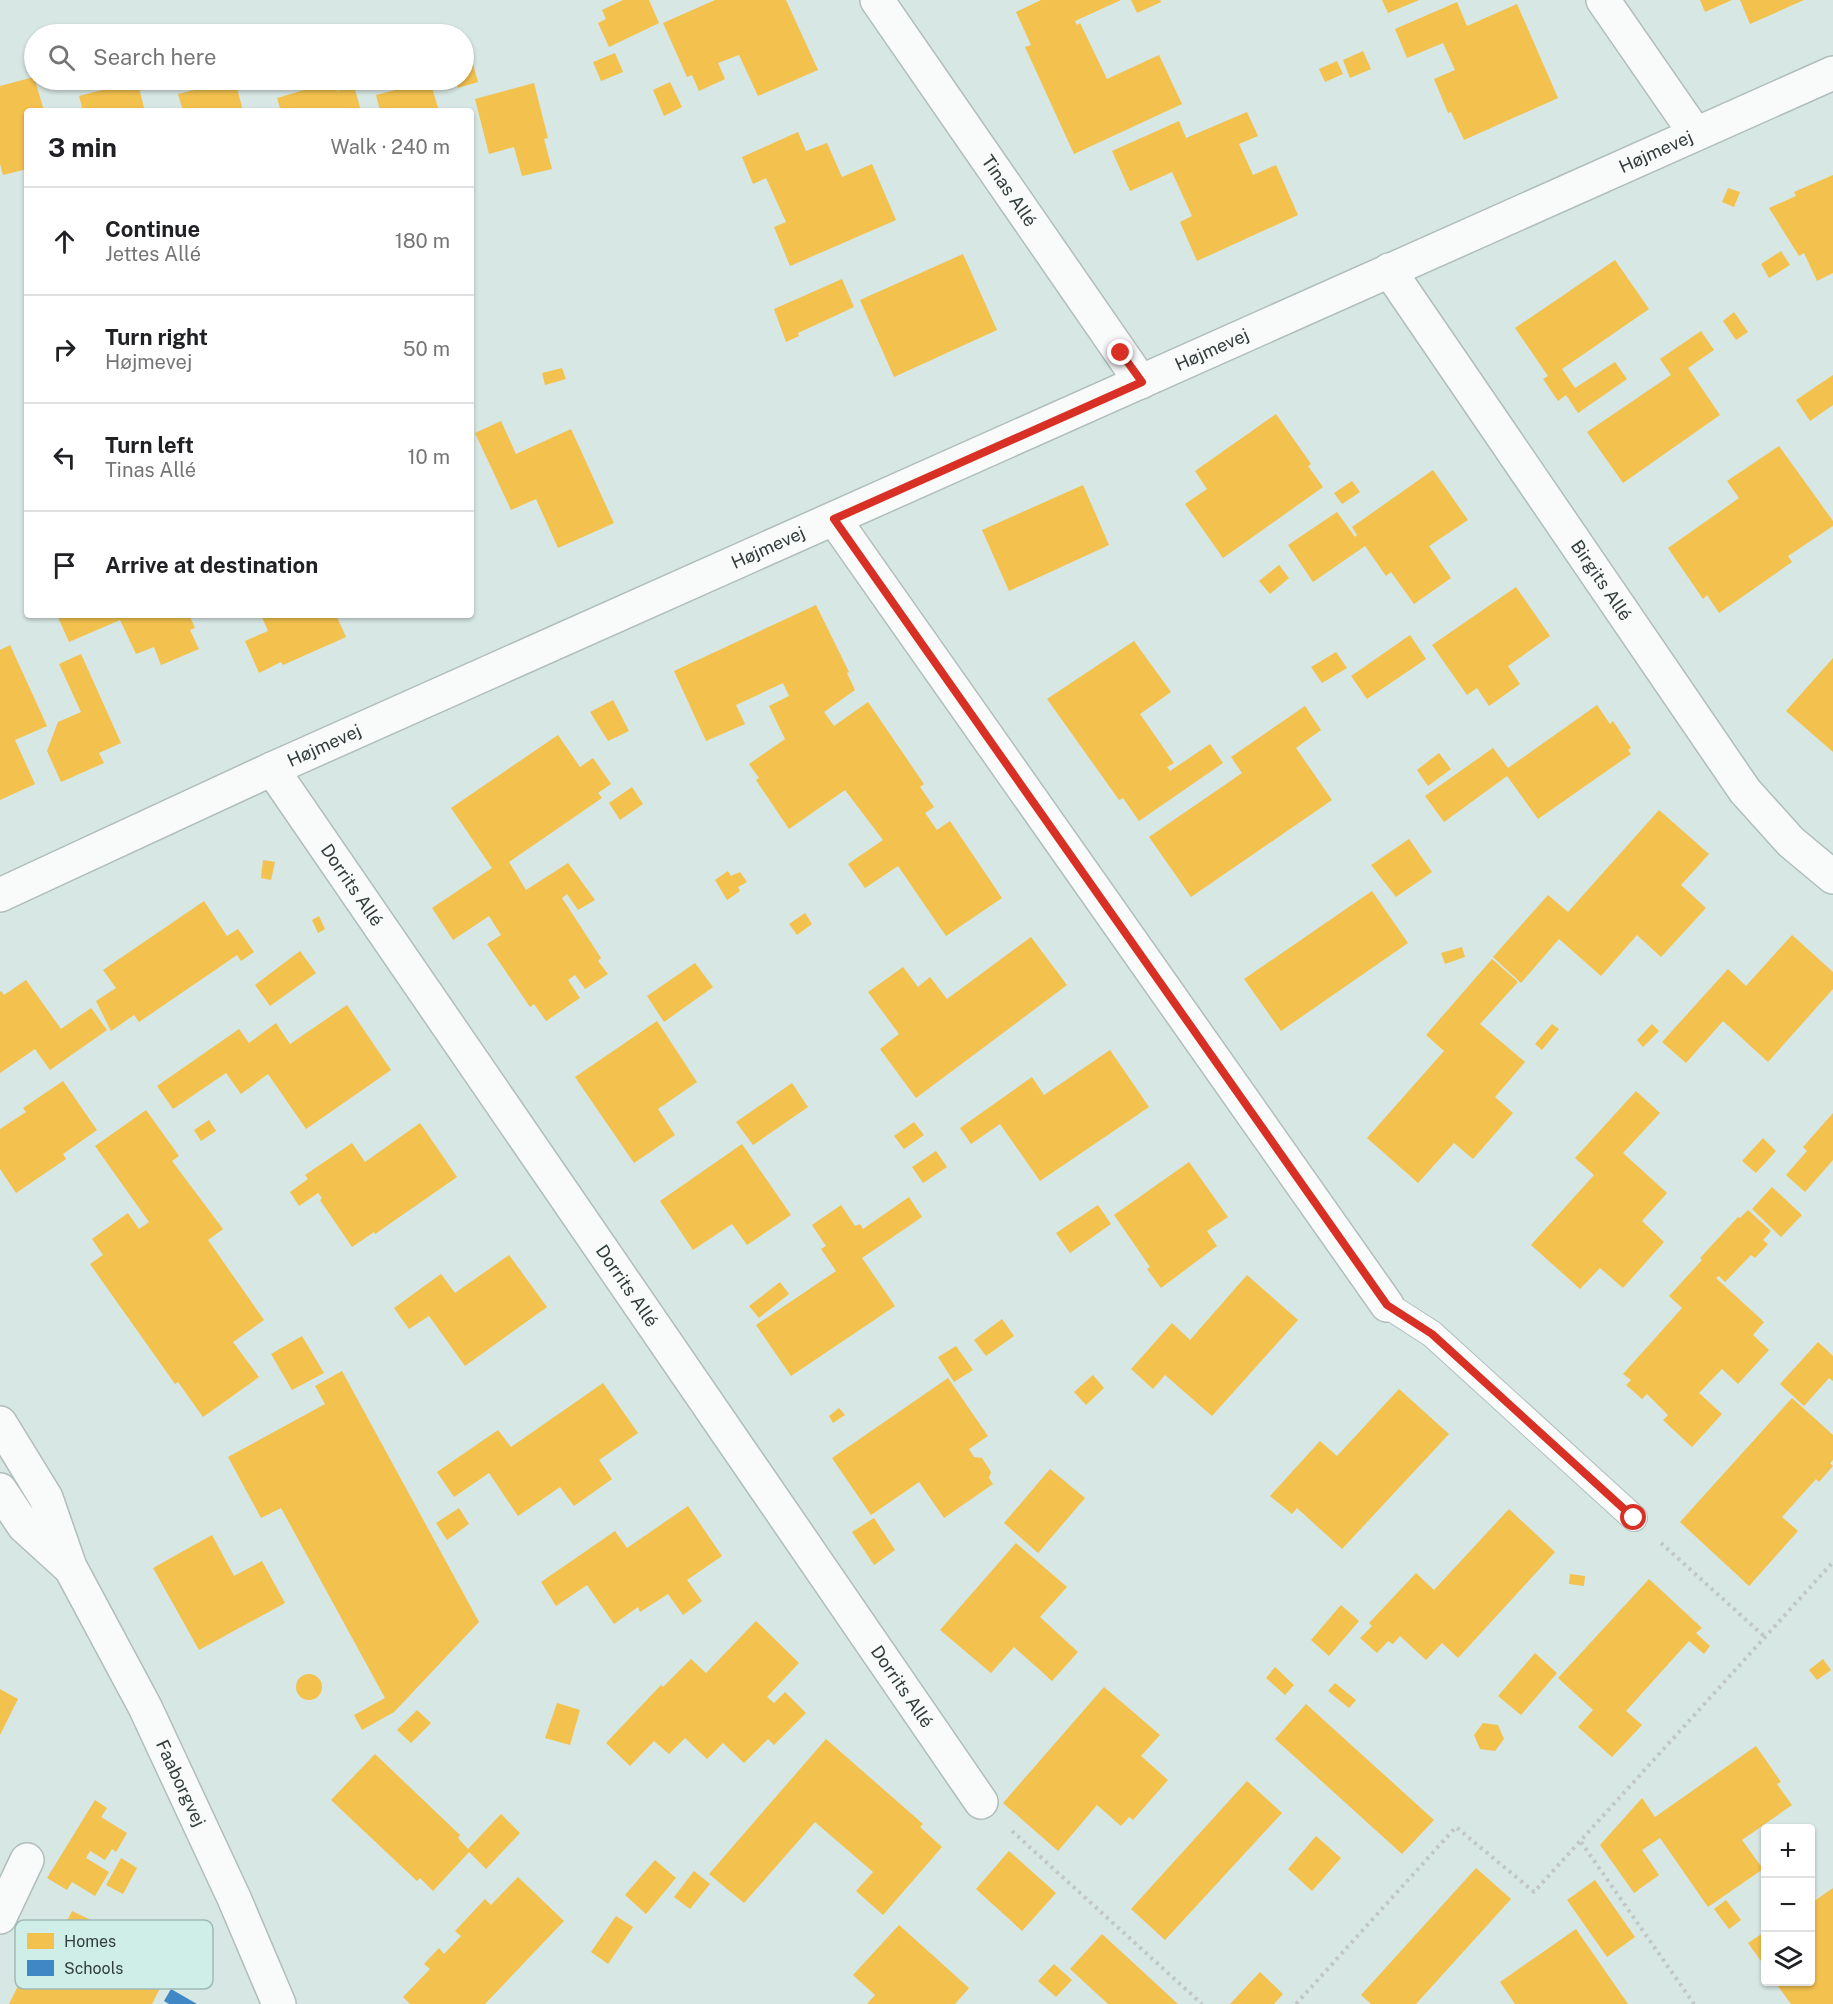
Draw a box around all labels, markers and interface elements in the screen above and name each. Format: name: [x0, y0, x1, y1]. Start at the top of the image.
search box: [24, 24, 474, 90]
icon: search: [45, 41, 78, 74]
text: Search here: [93, 44, 217, 70]
street label: Højmevej: [1616, 126, 1696, 177]
text: 3 min: [48, 132, 117, 163]
text: Walk · 240 m: [330, 135, 450, 159]
street label: Tinas Allé: [977, 151, 1041, 230]
text: Continue: [105, 216, 200, 242]
icon: ahead: [48, 225, 81, 258]
text: 180 m: [395, 229, 450, 253]
text: Jettes Allé: [105, 242, 201, 266]
text: Turn right: [105, 324, 208, 350]
street label: Højmevej: [1172, 324, 1252, 375]
icon: right: [48, 333, 81, 366]
text: 50 m: [403, 337, 450, 361]
route end: [1107, 339, 1133, 365]
text: Højmevej: [105, 350, 192, 374]
text: Turn left: [105, 432, 194, 458]
icon: left: [48, 441, 81, 474]
text: 10 m: [407, 445, 450, 469]
text: Tinas Allé: [105, 458, 196, 482]
street label: Højmevej: [728, 522, 808, 573]
street label: Birgits Allé: [1567, 536, 1636, 624]
icon: arrive: [48, 549, 81, 582]
text: Arrive at destination: [105, 552, 318, 578]
street label: Højmevej: [284, 720, 364, 771]
street label: Dorrits Allé: [317, 840, 388, 930]
street label: Dorrits Allé: [592, 1241, 663, 1331]
route start: [1620, 1504, 1646, 1530]
street label: Dorrits Allé: [867, 1641, 938, 1731]
street label: Faaborgvej: [152, 1736, 210, 1830]
map controls: [1761, 1824, 1815, 1986]
button: +: [1761, 1824, 1815, 1878]
button: −: [1761, 1878, 1815, 1932]
legend: [15, 1920, 213, 1989]
text: Homes: [64, 1932, 116, 1951]
button: layers: [1761, 1932, 1815, 1986]
text: Schools: [64, 1959, 123, 1978]

